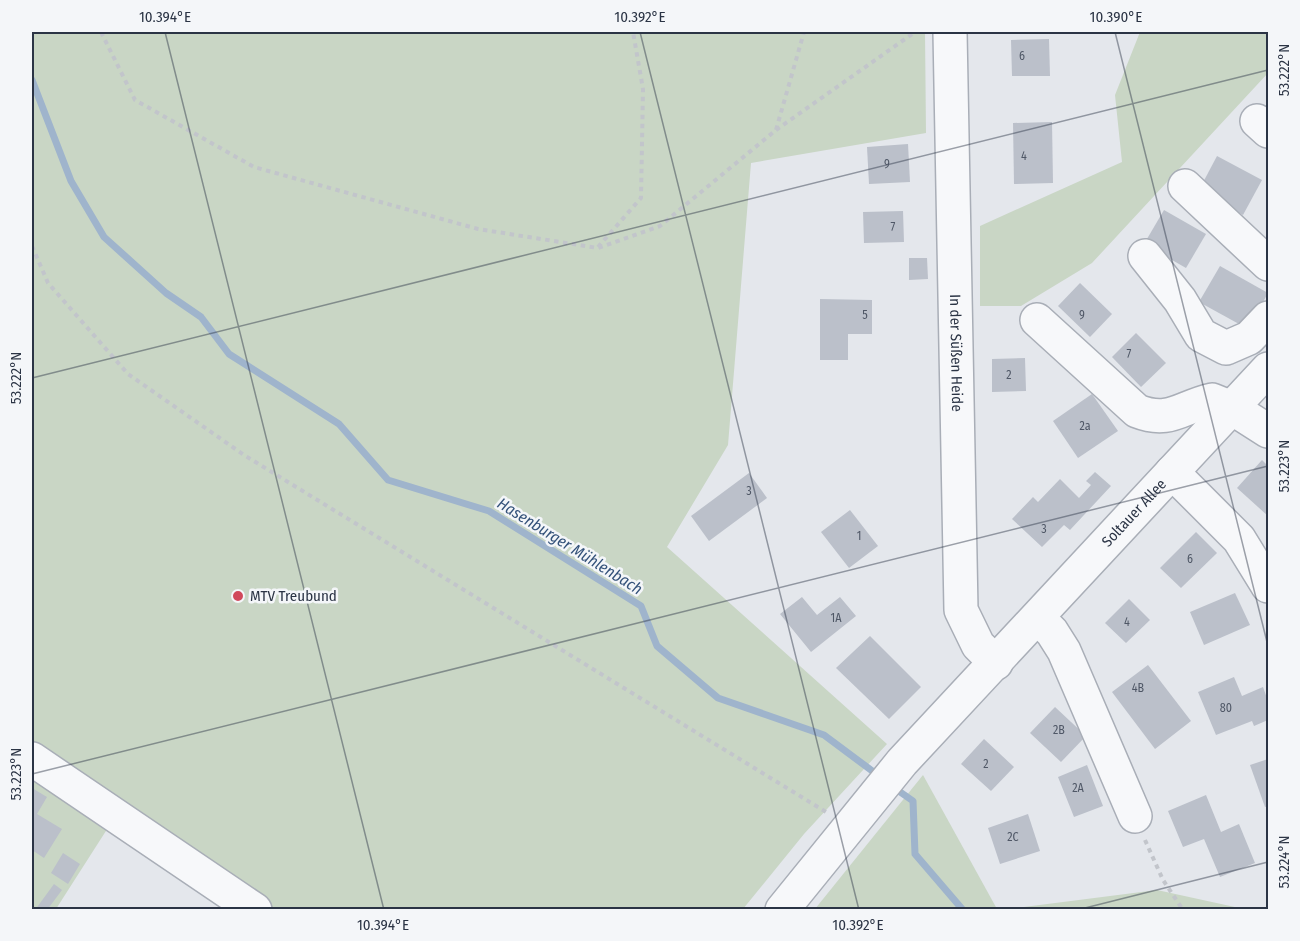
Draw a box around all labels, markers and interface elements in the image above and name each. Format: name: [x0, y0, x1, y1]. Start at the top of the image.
text: 10.394°E: [139, 8, 191, 26]
text: 10.392°E: [614, 8, 666, 26]
text: 10.390°E: [1090, 8, 1142, 26]
text: 53.222°N: [1275, 44, 1293, 96]
house number: 6: [1019, 49, 1025, 63]
house number: 4: [1021, 149, 1027, 163]
house number: 9: [884, 157, 890, 171]
house number: 7: [891, 220, 896, 234]
street label: In der Süßen Heide: [946, 294, 966, 412]
house number: 5: [862, 308, 868, 322]
house number: 9: [1079, 308, 1085, 322]
house number: 7: [1127, 347, 1132, 361]
text: 53.222°N: [7, 352, 25, 404]
house number: 2: [1006, 368, 1012, 382]
house number: 2a: [1079, 419, 1091, 433]
text: 53.223°N: [1275, 440, 1293, 492]
street label: Soltauer Allee: [1098, 475, 1170, 551]
house number: 3: [746, 484, 752, 498]
water label: Hasenburger Mühlenbach: [494, 494, 646, 598]
house number: 3: [1041, 522, 1047, 536]
house number: 1: [857, 529, 861, 543]
house number: 6: [1187, 552, 1193, 566]
place label: MTV Treubund: [250, 587, 337, 605]
marker: MTV Treubund: [231, 589, 245, 603]
house number: 1A: [831, 611, 842, 625]
house number: 4: [1124, 615, 1130, 629]
house number: 4B: [1132, 681, 1145, 695]
house number: 80: [1220, 701, 1232, 715]
house number: 2B: [1053, 723, 1065, 737]
text: 53.223°N: [7, 748, 25, 800]
house number: 2: [983, 757, 989, 771]
house number: 2A: [1072, 781, 1084, 795]
house number: 2C: [1007, 830, 1019, 844]
text: 53.224°N: [1275, 835, 1293, 889]
text: 10.394°E: [357, 916, 409, 934]
text: 10.392°E: [832, 916, 884, 934]

